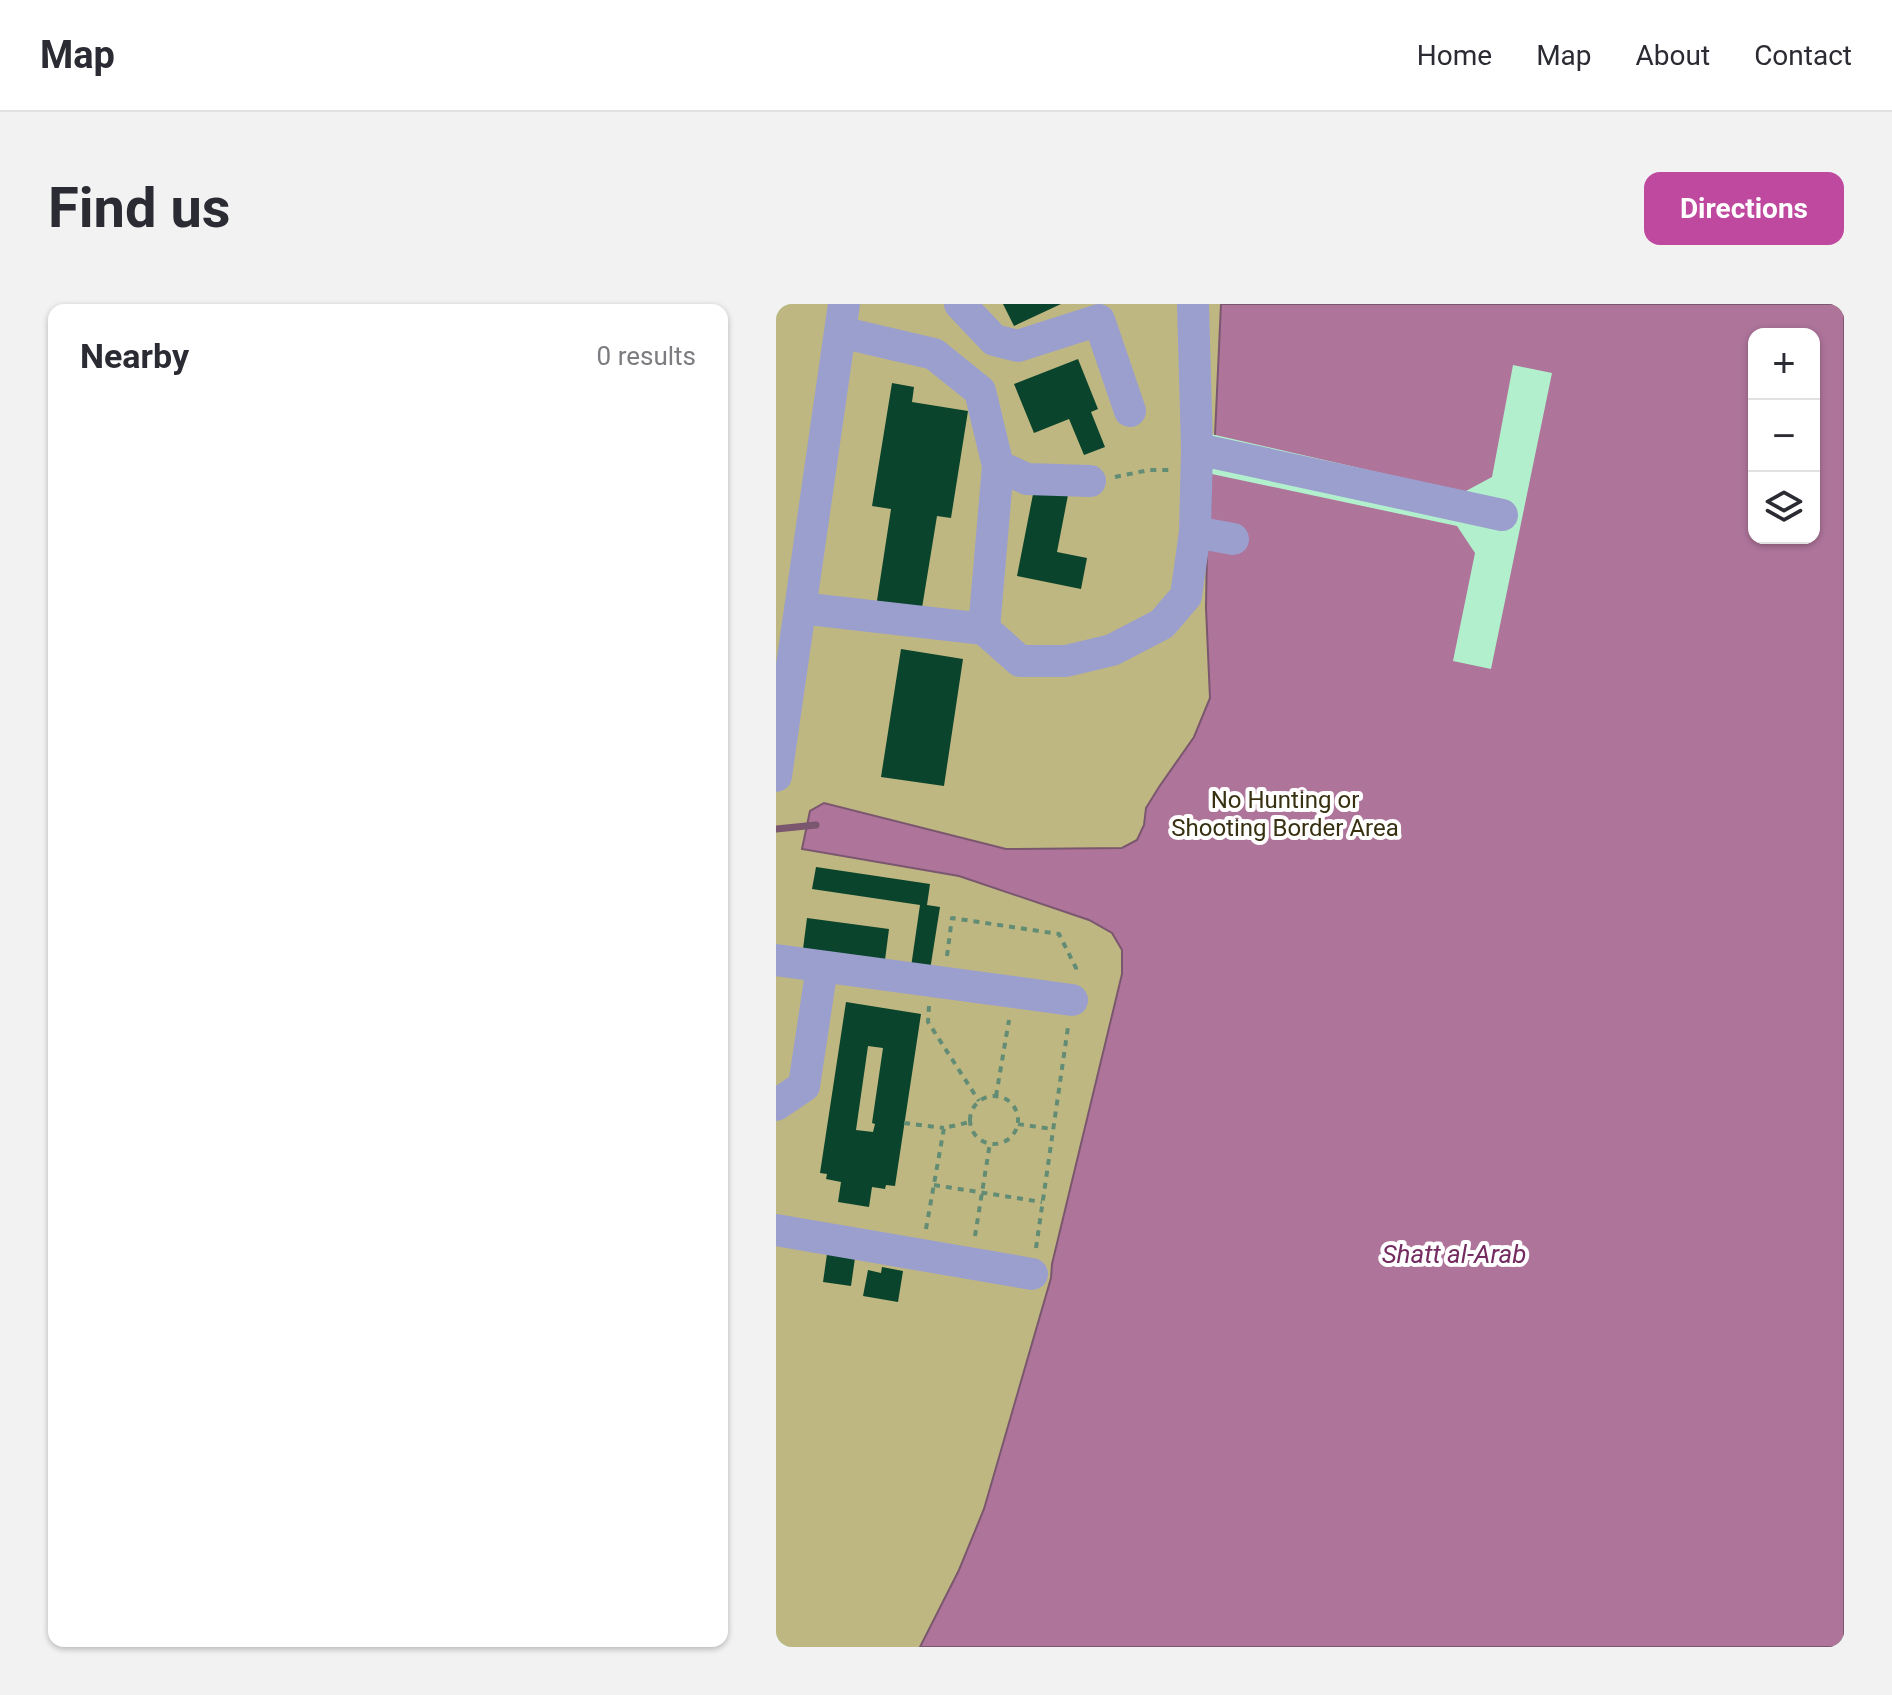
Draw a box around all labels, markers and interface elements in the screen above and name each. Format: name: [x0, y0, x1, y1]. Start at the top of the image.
text: Map: [40, 33, 115, 77]
text: Home: [1417, 39, 1492, 72]
text: Map: [1536, 39, 1592, 72]
text: About: [1636, 39, 1710, 72]
text: Contact: [1754, 39, 1852, 72]
button: Directions: [1644, 172, 1844, 245]
text: Find us: [48, 175, 231, 241]
map controls: [1748, 328, 1820, 544]
button: +: [1748, 328, 1820, 400]
text: Nearby: [80, 336, 189, 376]
text: 0 results: [597, 341, 696, 371]
button: −: [1748, 400, 1820, 472]
button: layers: [1748, 472, 1820, 544]
park label: No Hunting or Shooting Border Area: [1171, 786, 1399, 842]
water label: Shatt al-Arab: [1382, 1239, 1526, 1269]

